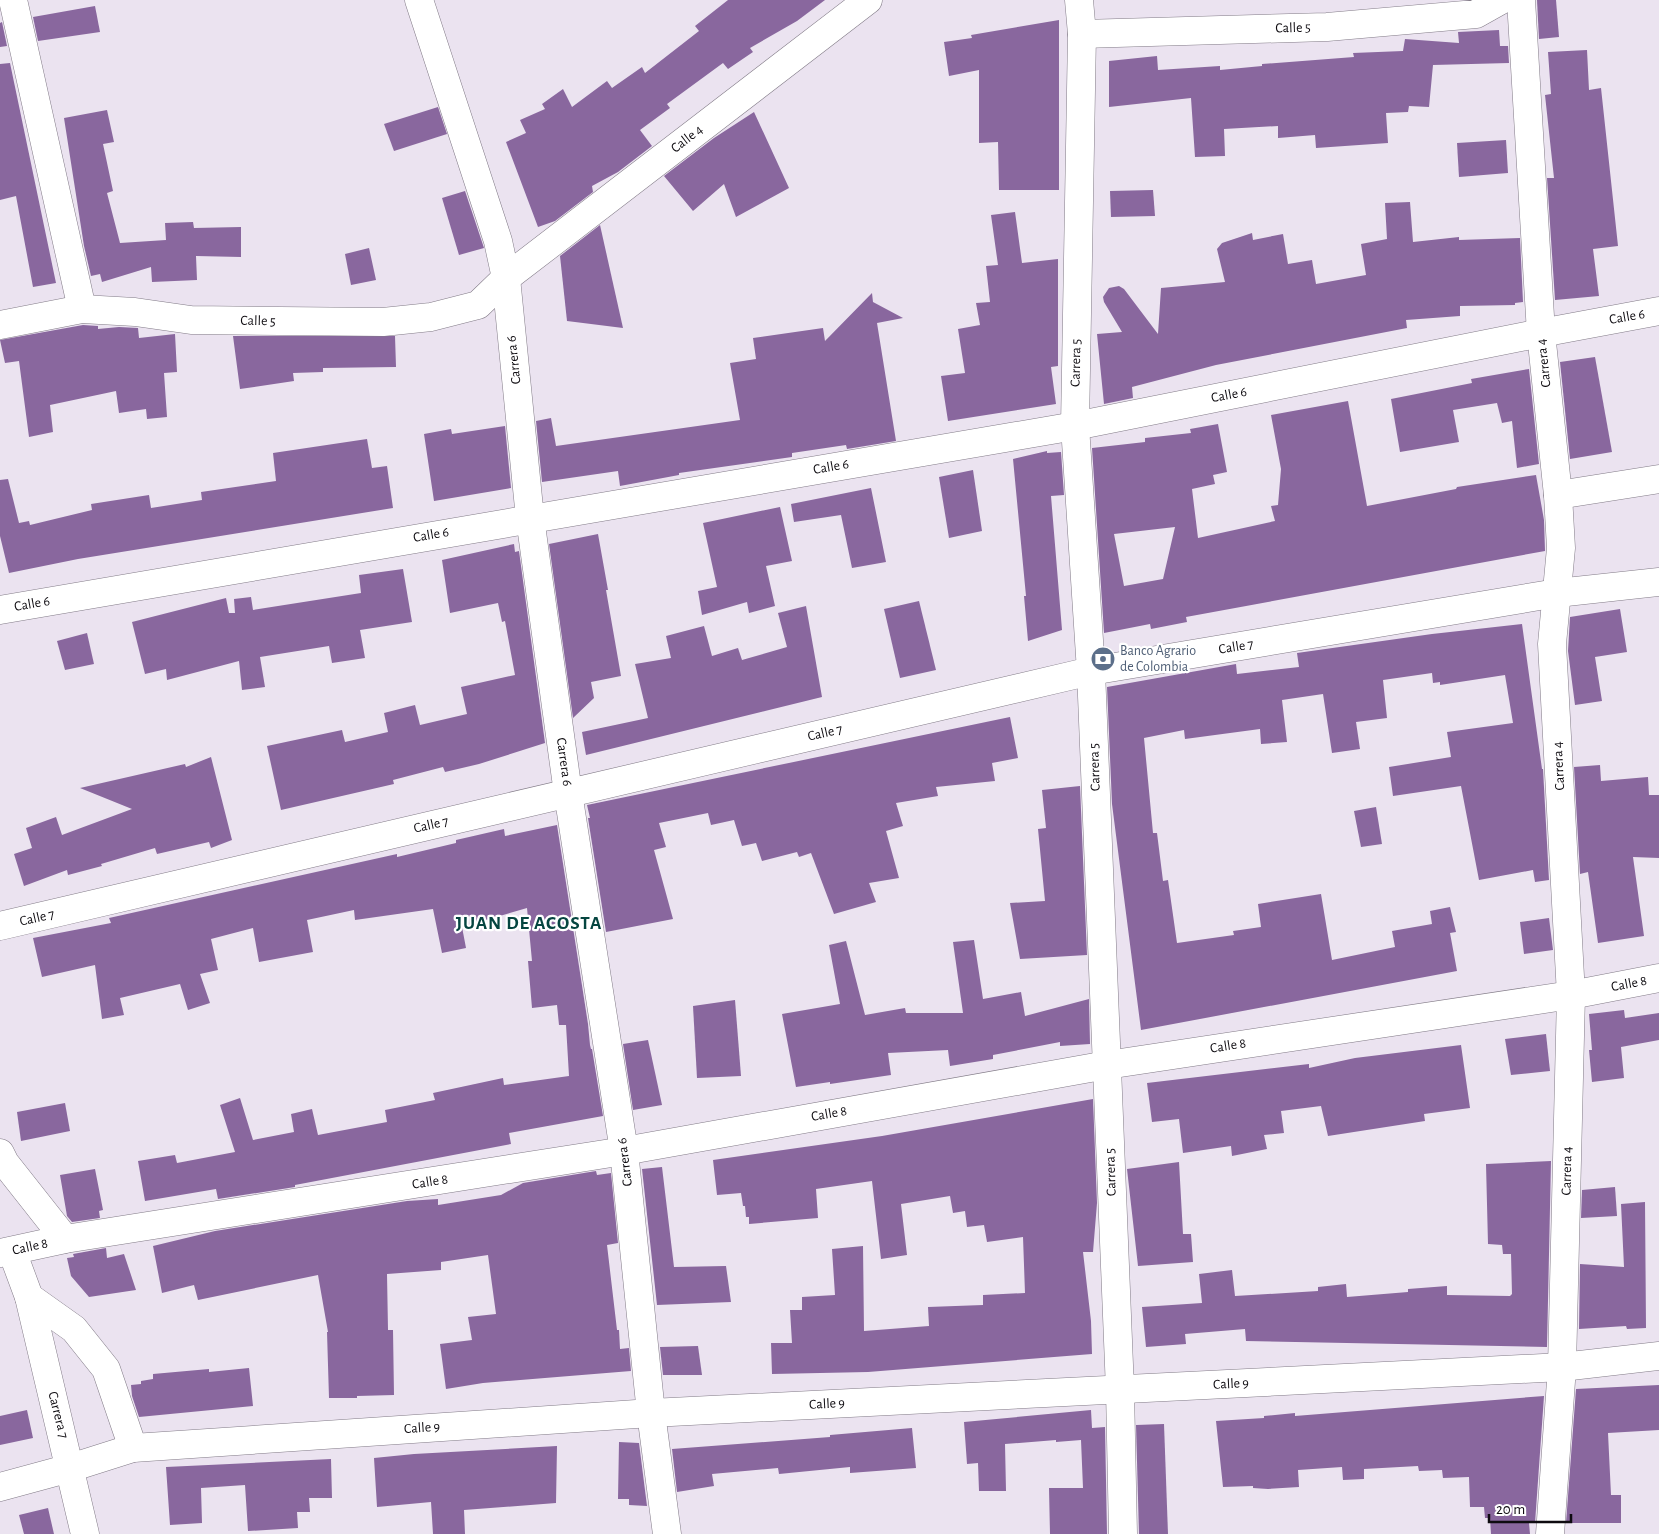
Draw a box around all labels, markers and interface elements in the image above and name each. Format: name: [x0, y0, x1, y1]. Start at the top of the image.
street label: Calle 5: [1275, 20, 1311, 36]
street label: Calle 4: [668, 122, 706, 156]
street label: Calle 6: [1608, 307, 1646, 327]
street label: Calle 5: [240, 314, 276, 328]
street label: Carrera 6: [504, 335, 524, 385]
street label: Carrera 4: [1534, 338, 1554, 388]
street label: Carrera 5: [1069, 339, 1083, 387]
street label: Calle 6: [1210, 385, 1248, 405]
street label: Calle 6: [812, 457, 850, 477]
street label: Calle 6: [412, 525, 450, 545]
street label: Calle 6: [13, 594, 51, 614]
street label: Calle 7: [1217, 637, 1255, 657]
place label: Banco Agrario de Colombia: [1120, 644, 1196, 674]
bank icon: Banco Agrario de Colombia: [1090, 646, 1116, 672]
street label: Calle 7: [806, 722, 844, 744]
street label: Carrera 6: [554, 737, 574, 787]
street label: Carrera 4: [1551, 741, 1567, 791]
street label: Carrera 5: [1087, 743, 1103, 791]
street label: Calle 7: [412, 814, 450, 836]
street label: Calle 7: [18, 907, 56, 929]
district label: JUAN DE ACOSTA: [456, 914, 602, 933]
street label: Calle 8: [1610, 974, 1648, 994]
street label: Calle 8: [1209, 1036, 1247, 1056]
street label: Calle 8: [810, 1104, 848, 1124]
street label: Carrera 6: [615, 1137, 635, 1187]
street label: Carrera 4: [1560, 1146, 1574, 1196]
street label: Carrera 5: [1103, 1148, 1119, 1196]
street label: Calle 8: [411, 1172, 449, 1192]
street label: Calle 8: [11, 1236, 49, 1258]
street label: Calle 9: [1213, 1376, 1249, 1392]
street label: Carrera 7: [45, 1390, 71, 1440]
street label: Calle 9: [809, 1396, 845, 1412]
street label: Calle 9: [404, 1420, 440, 1436]
scale bar: [1489, 1492, 1572, 1524]
text: 20 m: [1496, 1502, 1525, 1517]

